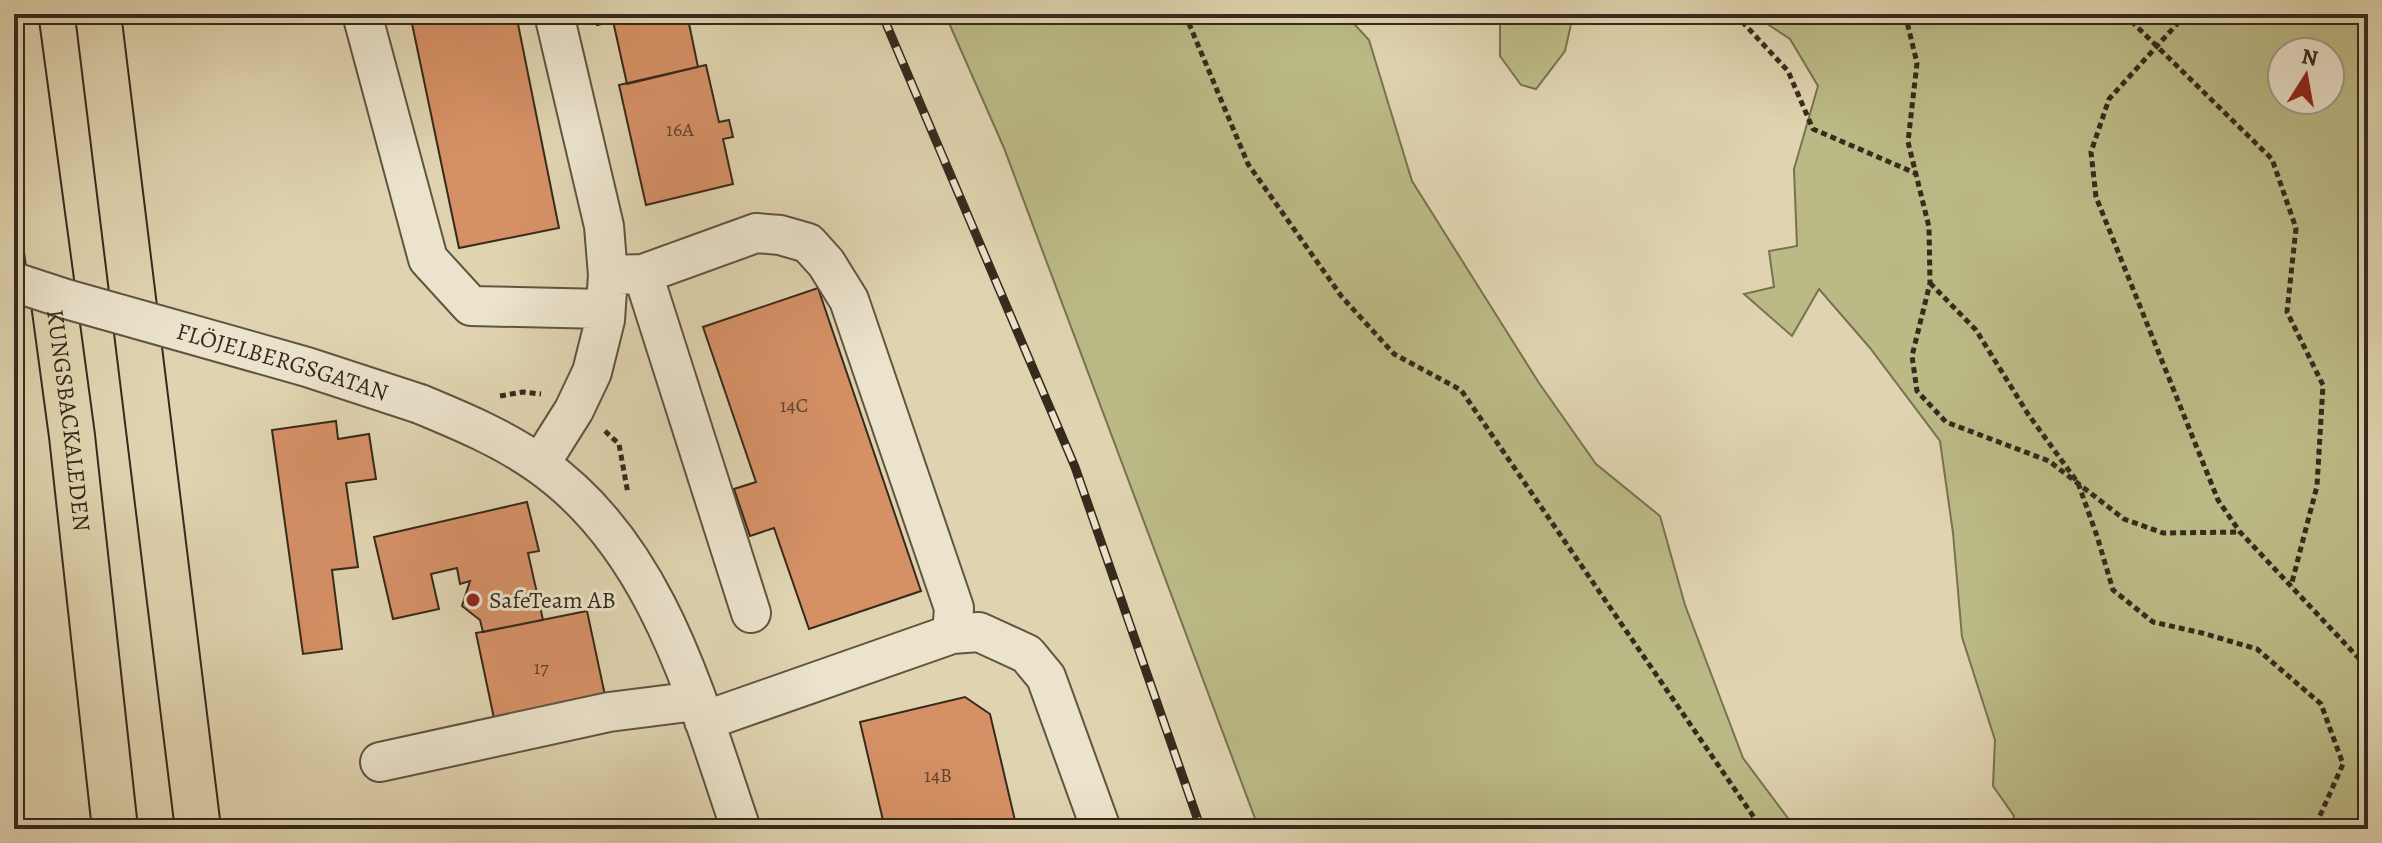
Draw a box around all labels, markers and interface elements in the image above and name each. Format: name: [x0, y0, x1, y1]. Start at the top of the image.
north arrow: [2266, 36, 2346, 116]
text: N: [2299, 41, 2320, 74]
house number: 16A: [666, 116, 694, 143]
street label: KUNGSBACKALEDEN: [39, 307, 98, 533]
street label: FLÖJELBERGSGATAN: [173, 315, 392, 409]
house number: 14C: [780, 392, 808, 419]
place label: SafeTeam AB: [489, 584, 616, 616]
marker: SafeTeam AB: [464, 591, 482, 609]
house number: 17: [533, 654, 549, 681]
house number: 14B: [924, 762, 952, 789]

